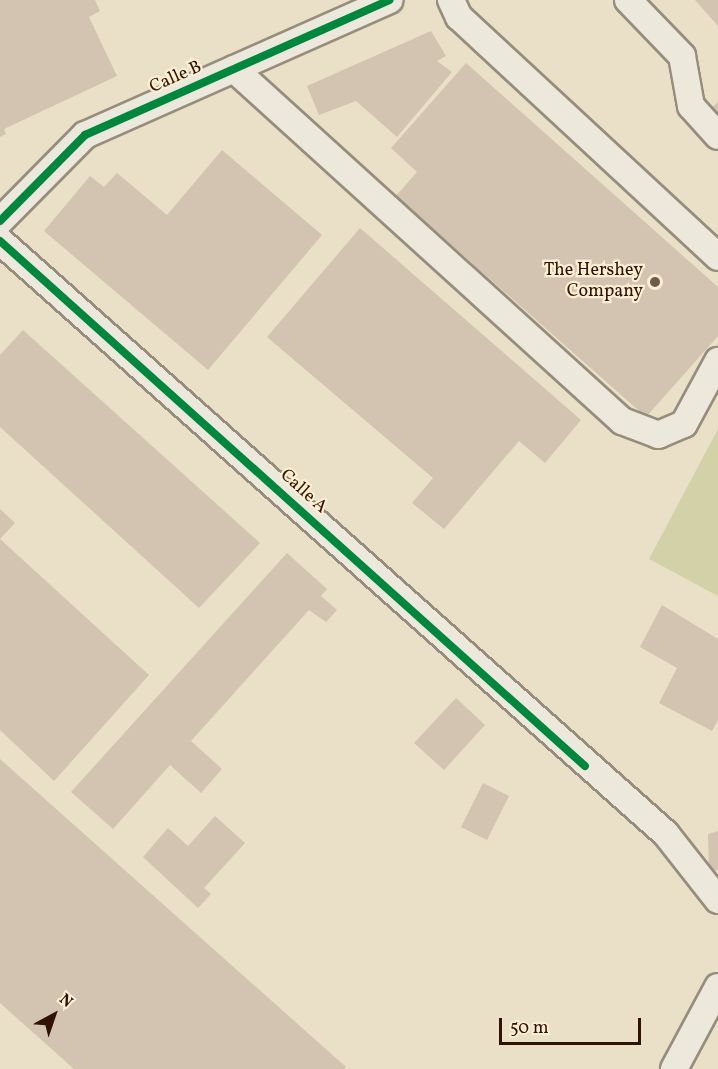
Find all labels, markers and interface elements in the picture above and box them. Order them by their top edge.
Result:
street label: Calle B [147,57,205,99]
place label: The Hershey Company [544,261,643,304]
marker: The Hershey Company [648,275,662,289]
street label: Calle A [275,465,331,519]
north arrow [24,985,84,1045]
text: N [54,989,77,1013]
scale bar [502,1006,644,1044]
text: 50 m [510,1016,549,1041]

